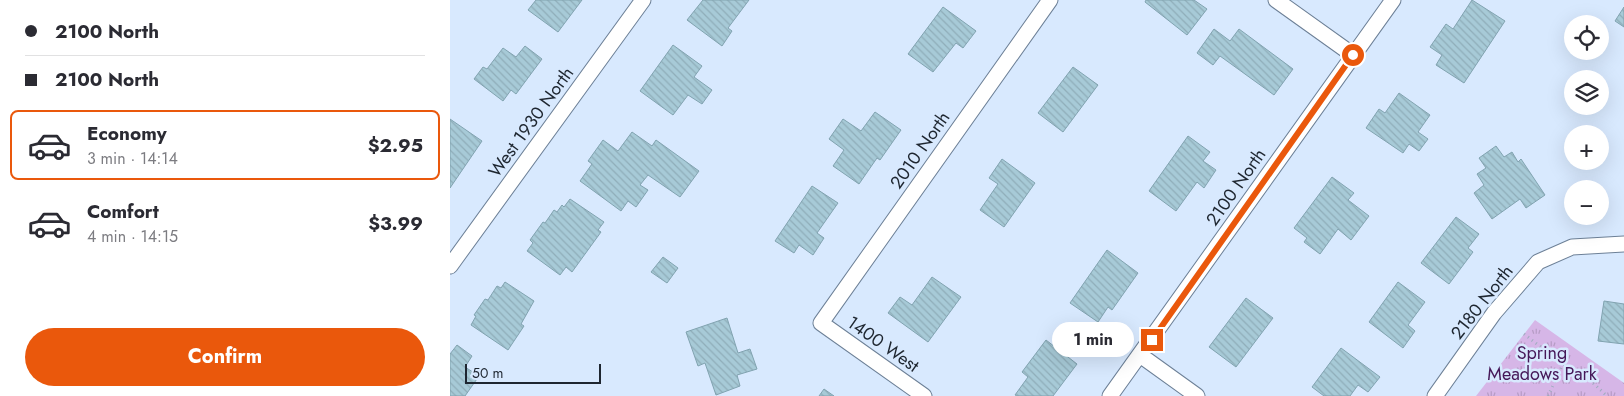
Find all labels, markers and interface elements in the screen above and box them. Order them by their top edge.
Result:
map controls [1564,15,1609,225]
button: locate [1564,15,1609,60]
text: 2100 North [55,18,159,45]
route start [1342,44,1364,66]
street label: West 1930 North [482,61,580,183]
text: 2100 North [55,66,159,93]
button: layers [1564,70,1609,115]
street label: 2010 North [884,106,956,194]
text: Economy [87,120,167,147]
icon: car [27,123,72,168]
button: + [1564,125,1609,170]
text: $2.95 [368,132,423,159]
street label: 2100 North [1200,143,1272,231]
text: 3 min · 14:14 [87,147,178,170]
button: − [1564,180,1609,225]
text: Comfort [87,198,159,225]
icon: car [27,201,72,246]
text: $3.99 [368,210,423,237]
text: 4 min · 14:15 [87,225,178,248]
street label: 2180 North [1445,259,1519,345]
street label: 1400 West [842,310,925,379]
callout: 1 min [1052,322,1134,358]
button: Confirm [25,328,425,386]
text: 1 min [1073,328,1113,351]
route end [1141,329,1163,351]
park label: Spring Meadows Park [1487,340,1597,387]
scale bar [465,361,601,384]
text: 50 m [472,363,503,383]

